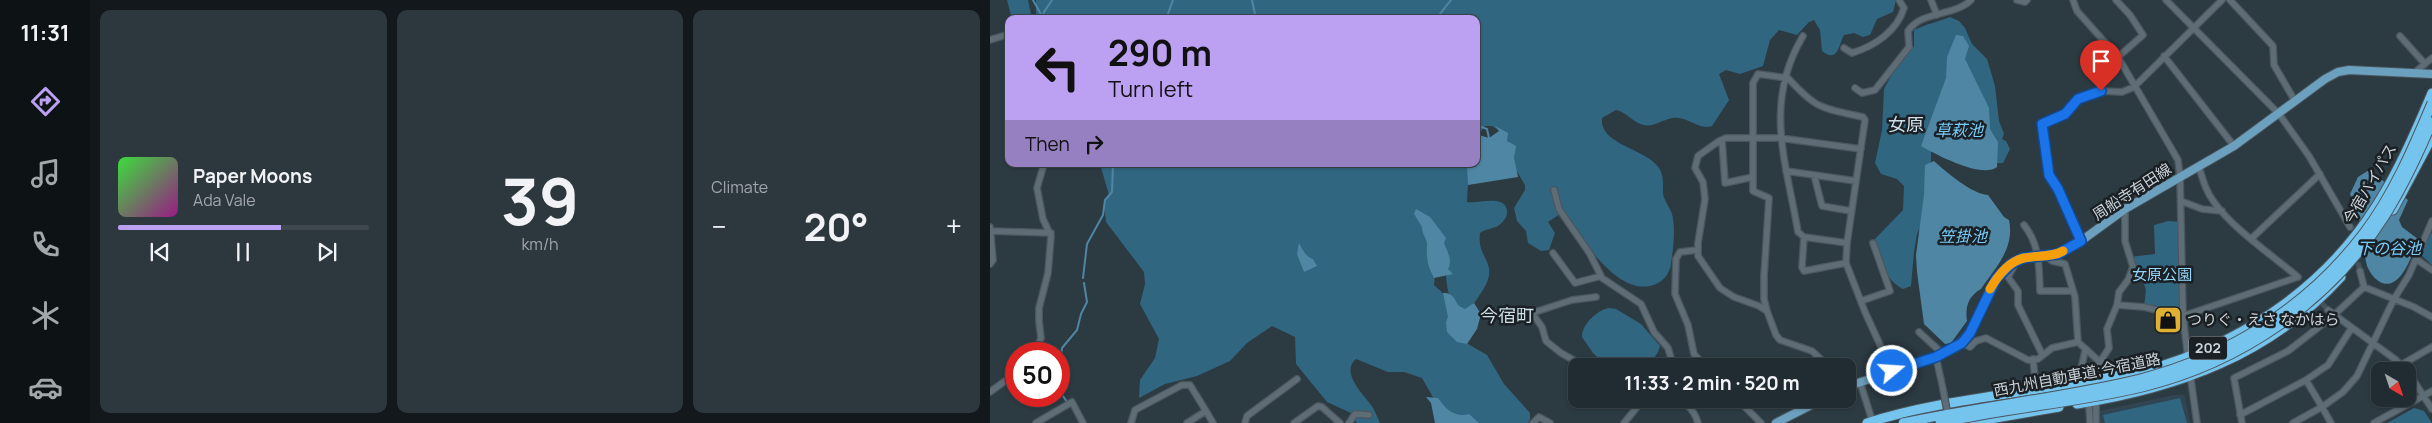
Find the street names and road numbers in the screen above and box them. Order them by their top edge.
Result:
street label: 今宿バイパス [2338,140,2401,228]
street label: 周船寺有田線 [2088,158,2175,225]
road number: 202 [2189,336,2227,359]
street label: 西九州自動車道;今宿道路 [1992,348,2162,401]

